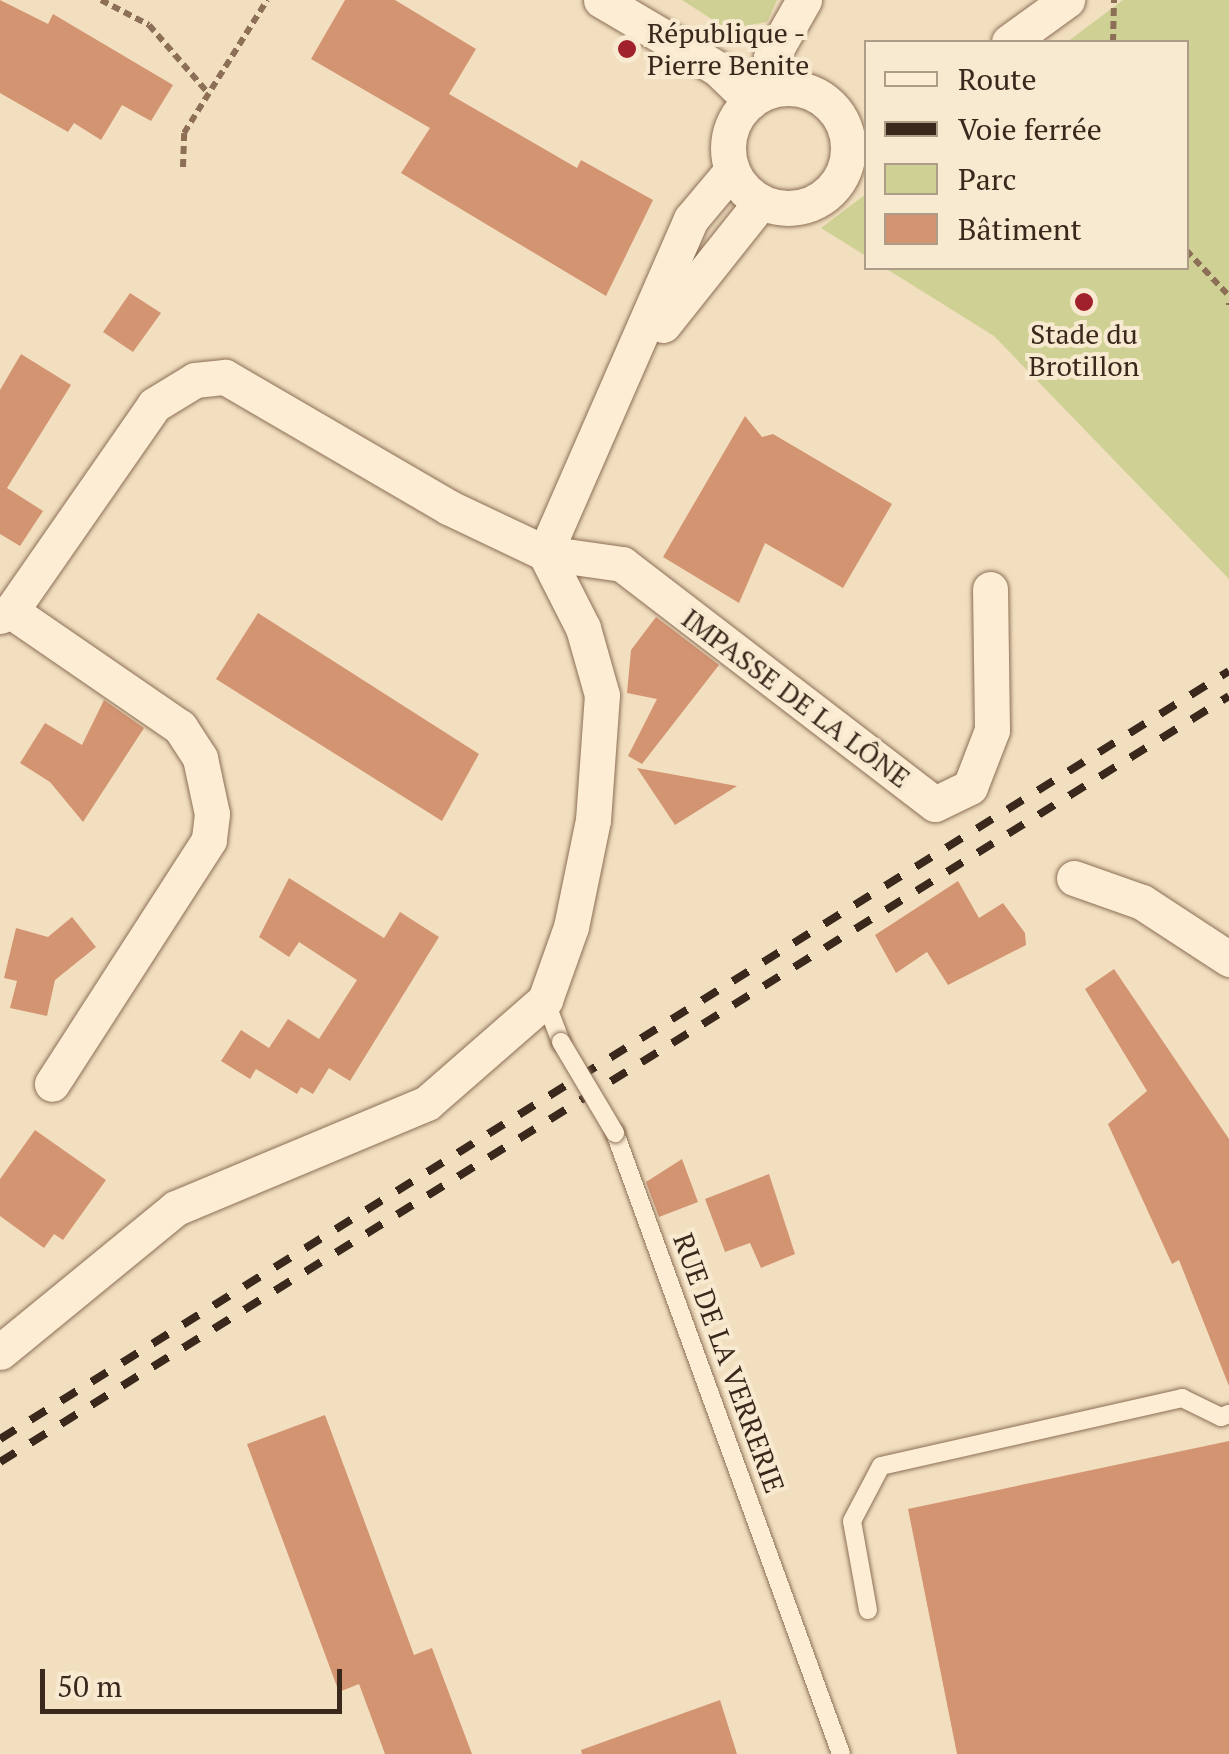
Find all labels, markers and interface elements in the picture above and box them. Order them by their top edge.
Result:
place label: République - Pierre Benite [647,16,809,82]
marker: République - Pierre Benite [616,38,638,60]
legend [864,40,1189,270]
text: Route [958,59,1037,99]
text: Voie ferrée [958,109,1102,149]
text: Parc [958,159,1017,199]
text: Bâtiment [958,209,1082,249]
marker: Stade du Brotillon [1073,291,1095,313]
place label: Stade du Brotillon [1029,317,1139,383]
street label: IMPASSE DE LA LÔNE [675,601,917,795]
street label: RUE DE LA VERRERIE [666,1228,792,1498]
scale bar [45,1649,348,1711]
text: 50 m [57,1666,122,1706]

